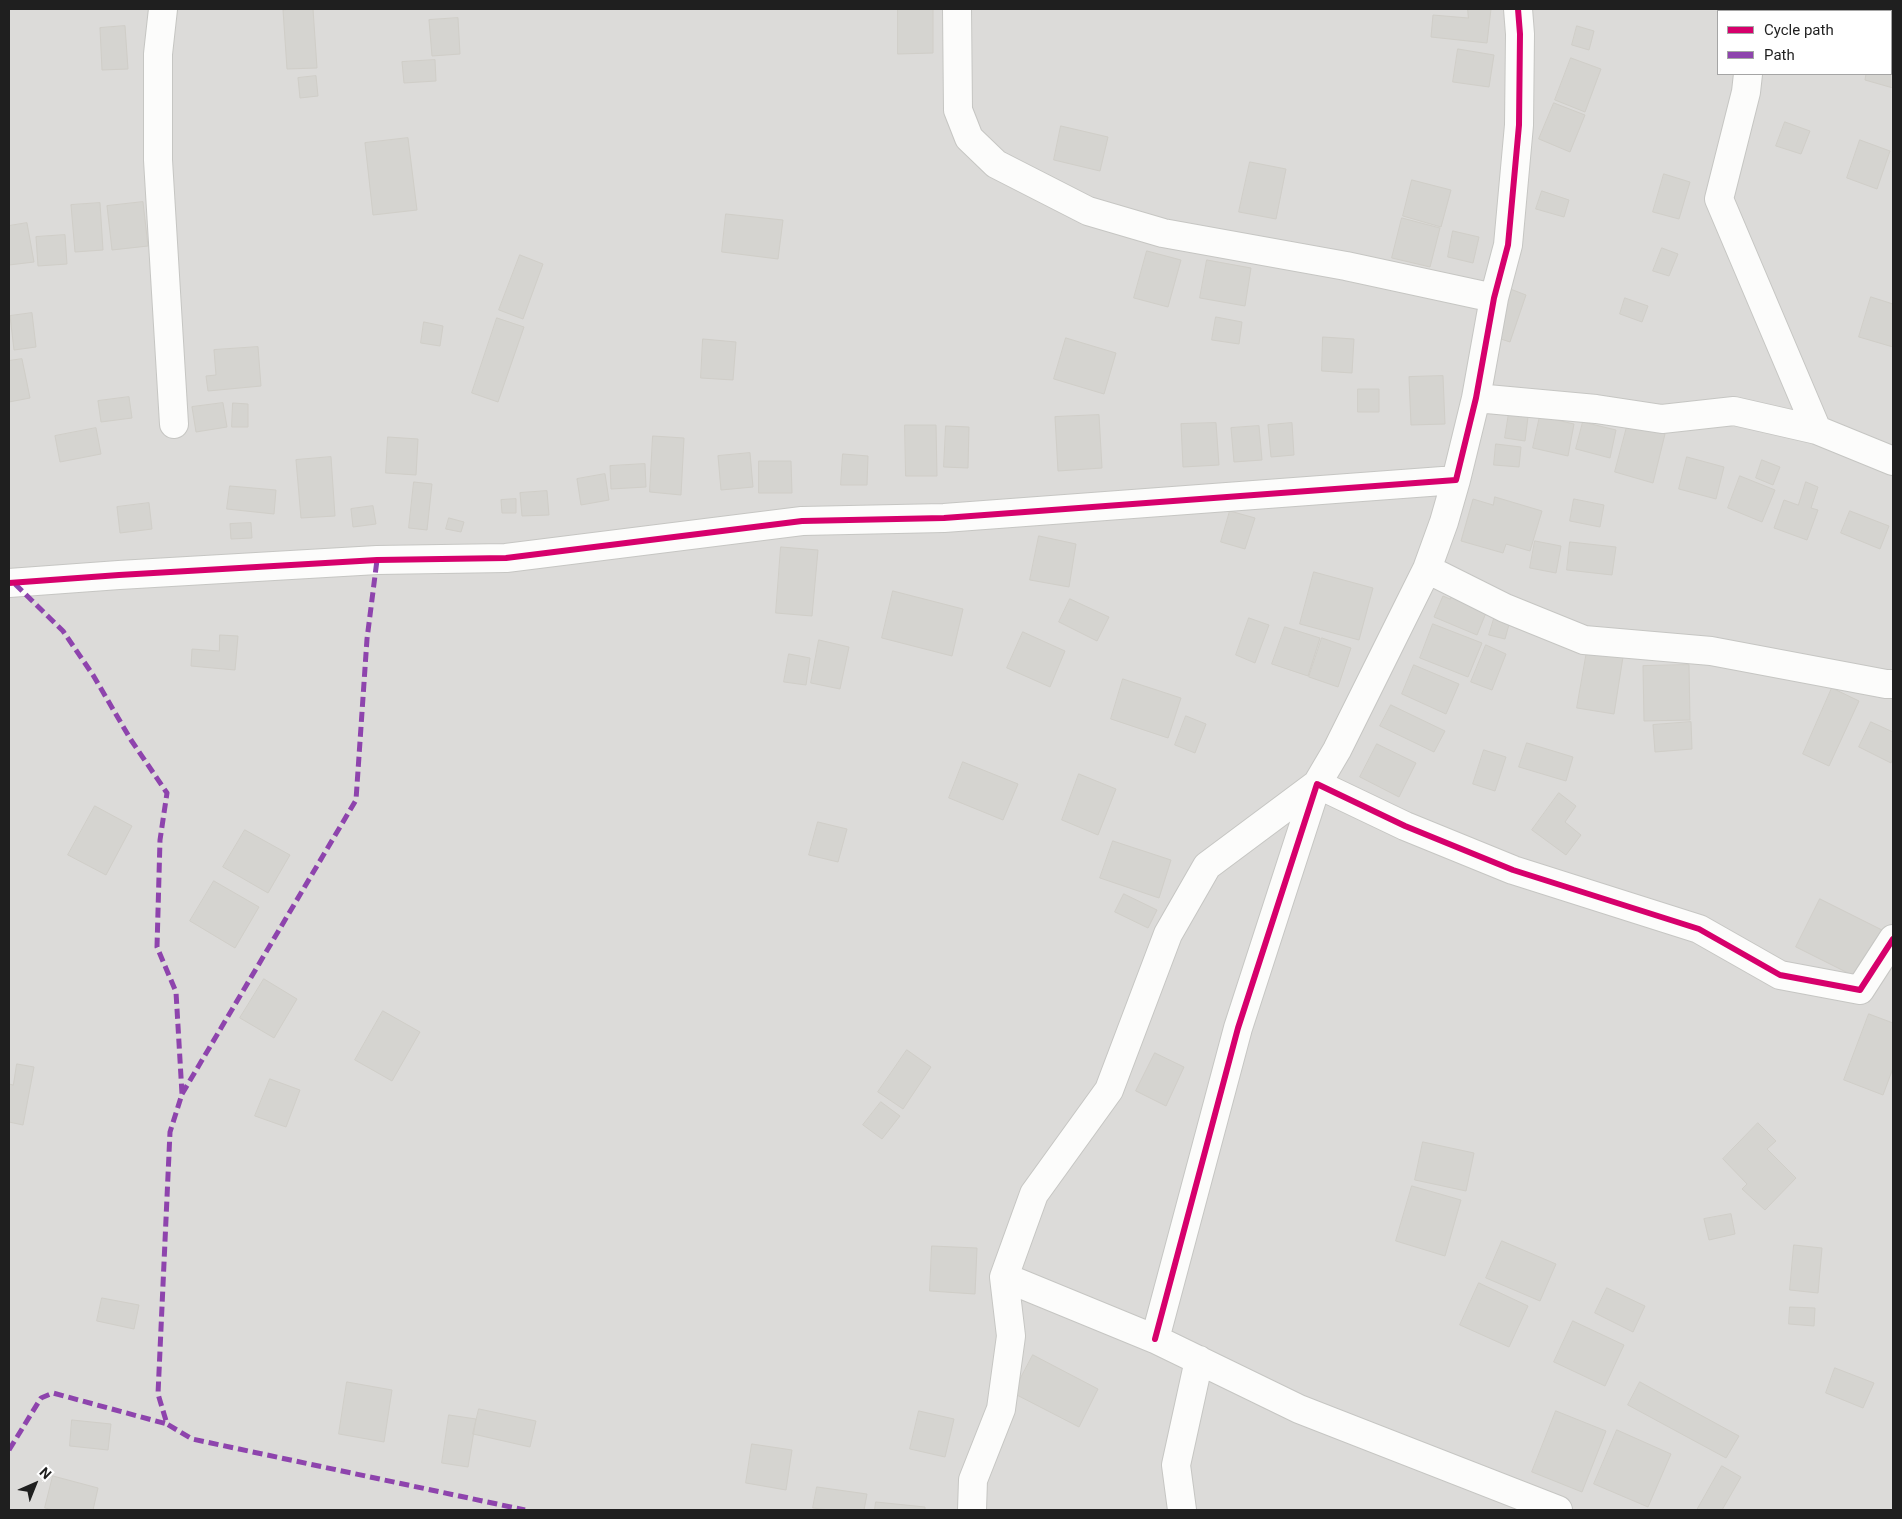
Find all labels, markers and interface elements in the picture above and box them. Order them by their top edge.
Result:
legend [1717,10,1892,75]
text: Cycle path [1764,21,1834,39]
text: Path [1764,46,1795,64]
north arrow [10,1459,60,1509]
text: N [36,1464,55,1482]

